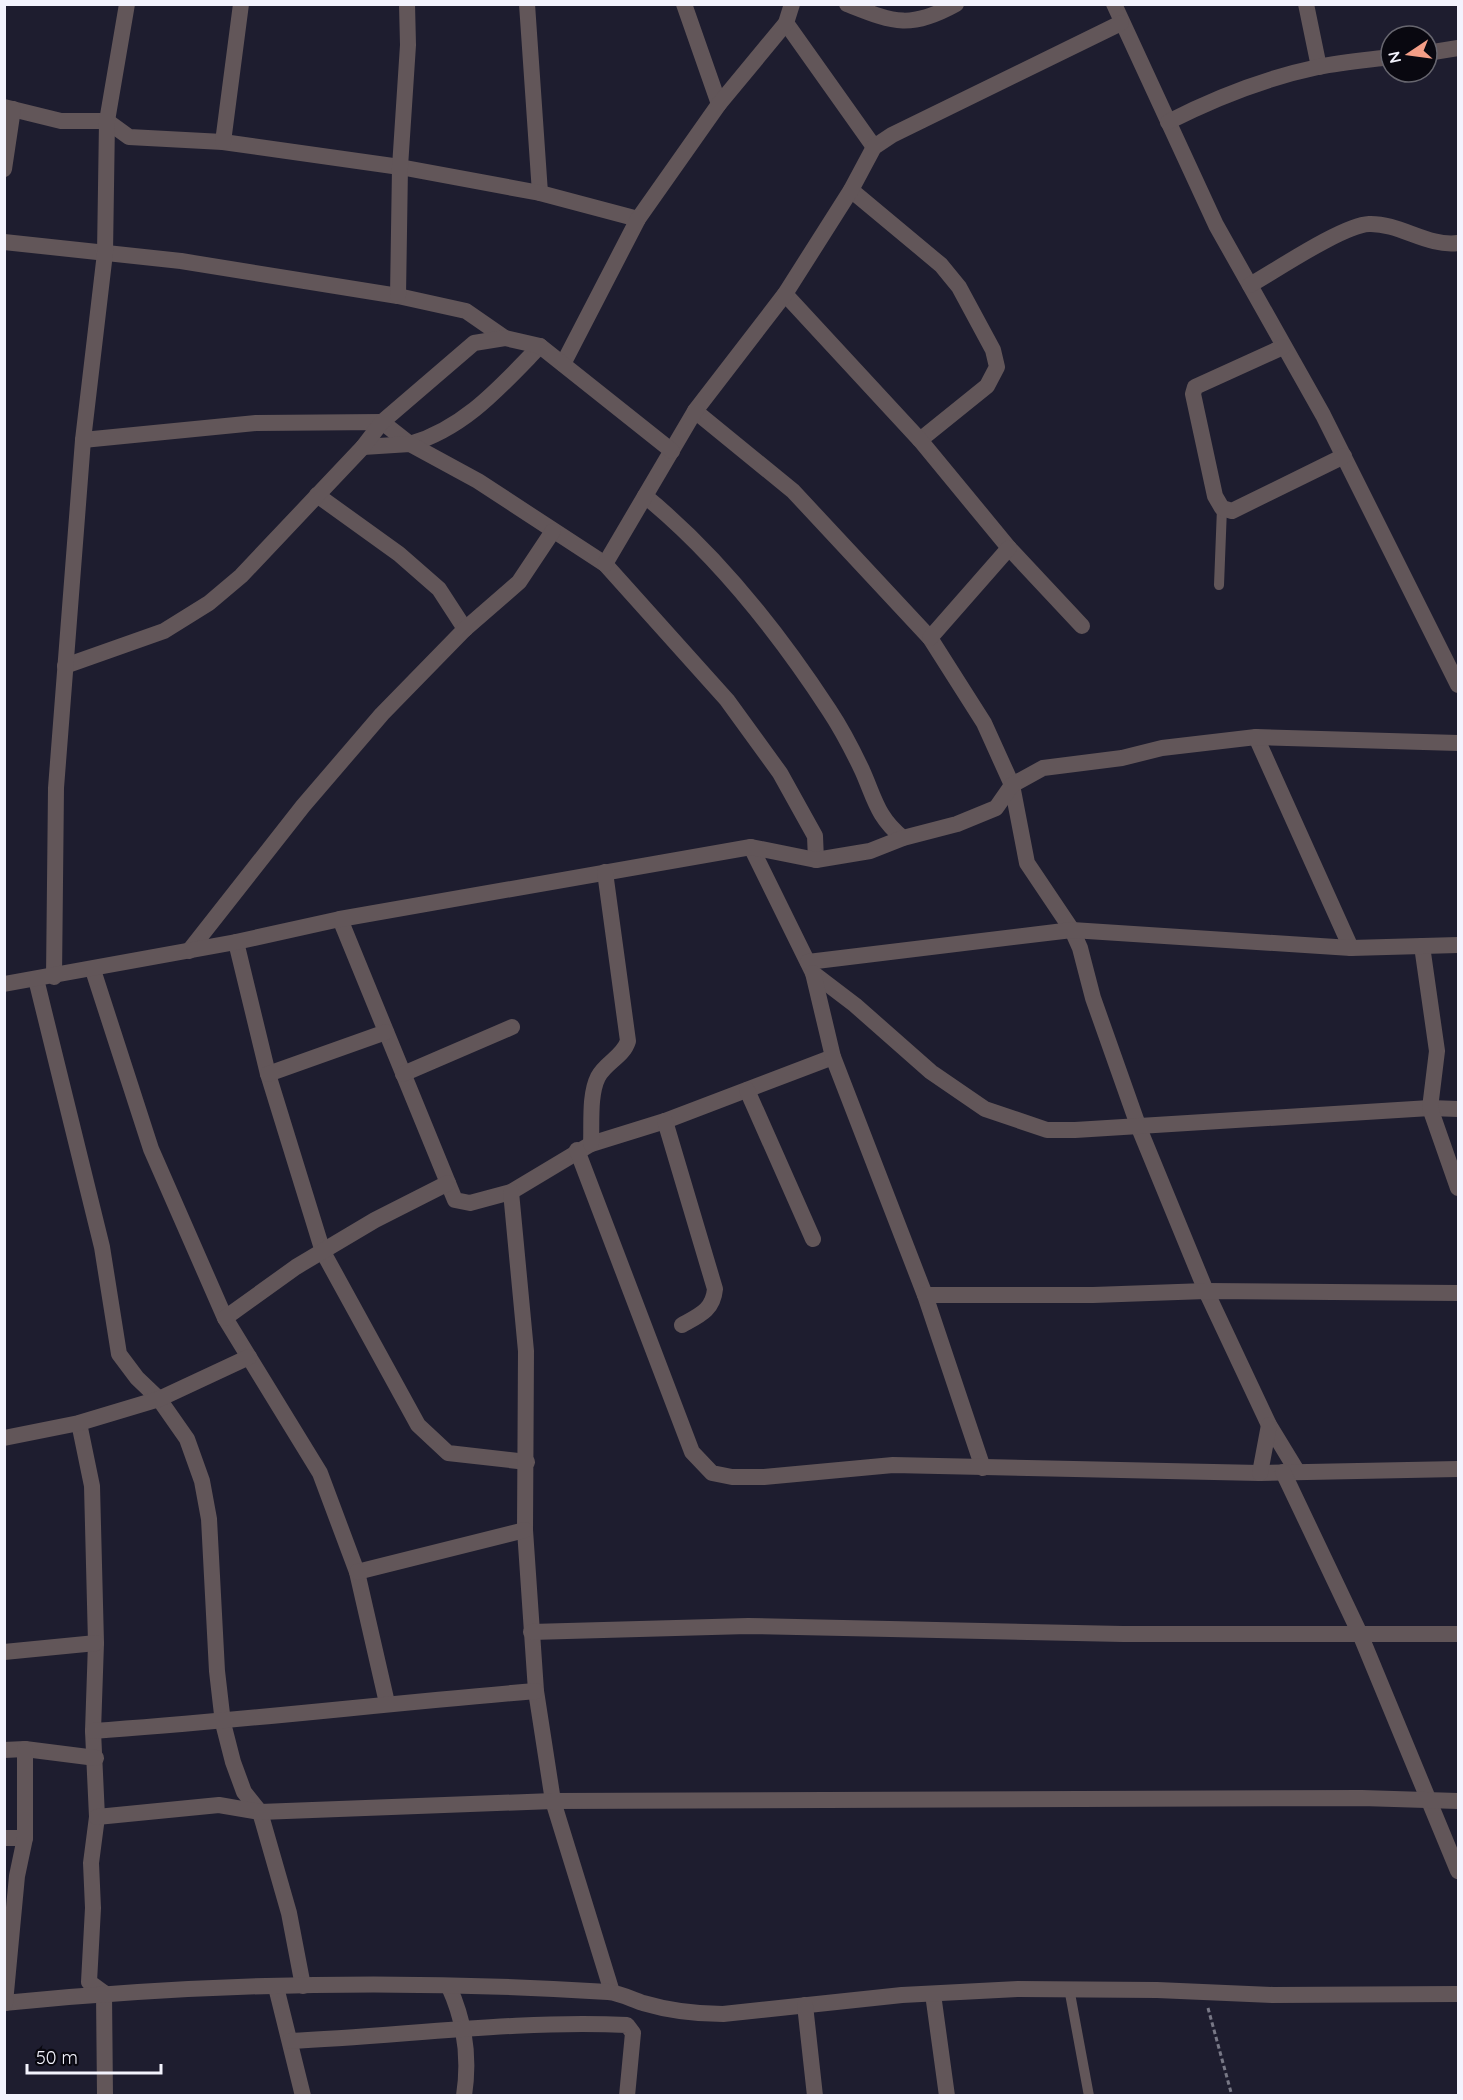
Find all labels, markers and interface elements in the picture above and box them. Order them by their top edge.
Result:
north arrow [1379,24,1439,84]
text: N [1383,49,1405,65]
scale bar [27,2037,160,2075]
text: 50 m [36,2046,78,2069]

